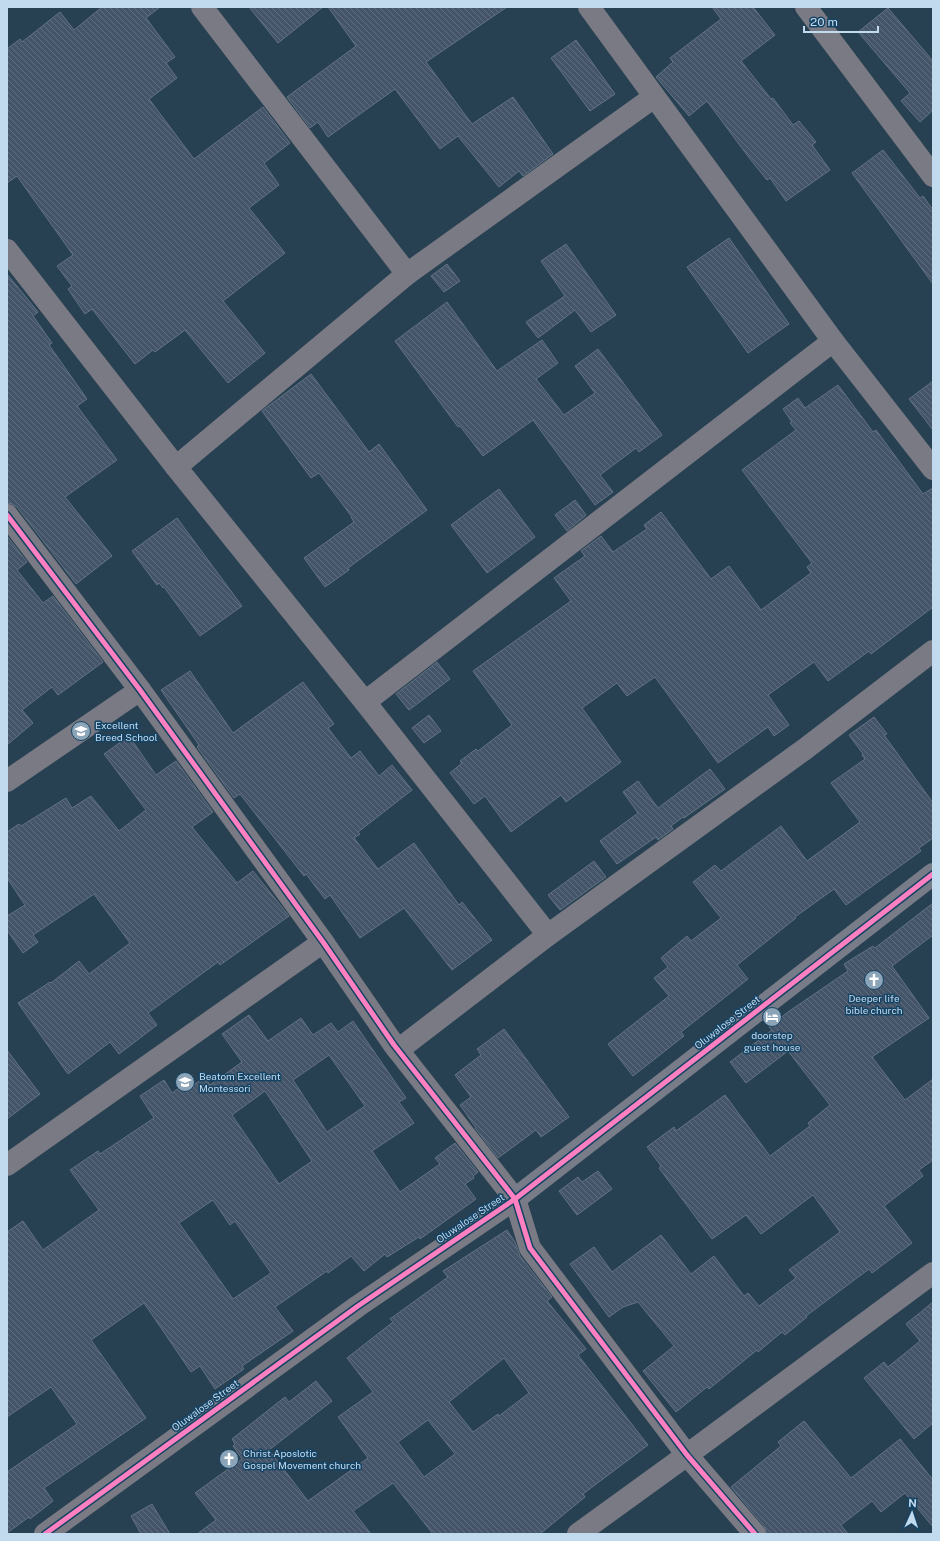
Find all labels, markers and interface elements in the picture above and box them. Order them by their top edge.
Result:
scale bar [804,8,878,34]
text: 20 m [810,15,838,29]
place label: Excellent Breed School [95,719,157,743]
school or university icon: Excellent Breed School [70,720,92,742]
church icon: Deeper life bible church [863,969,885,991]
place label: Deeper life bible church [845,992,903,1016]
street label: Oluwalose Street [692,993,762,1051]
hotel icon: doorstep guest house [761,1006,783,1028]
place label: doorstep guest house [744,1029,801,1053]
place label: Beatom Excellent Montessori [199,1070,281,1094]
school or university icon: Beatom Excellent Montessori [174,1071,196,1093]
street label: Oluwalose Street [434,1191,507,1245]
street label: Oluwalose Street [169,1377,241,1433]
place label: Christ Aposlotic Gospel Movement church [243,1447,361,1471]
church icon: Christ Aposlotic Gospel Movement church [218,1448,240,1470]
north arrow [892,1493,932,1533]
text: N [908,1497,917,1509]

